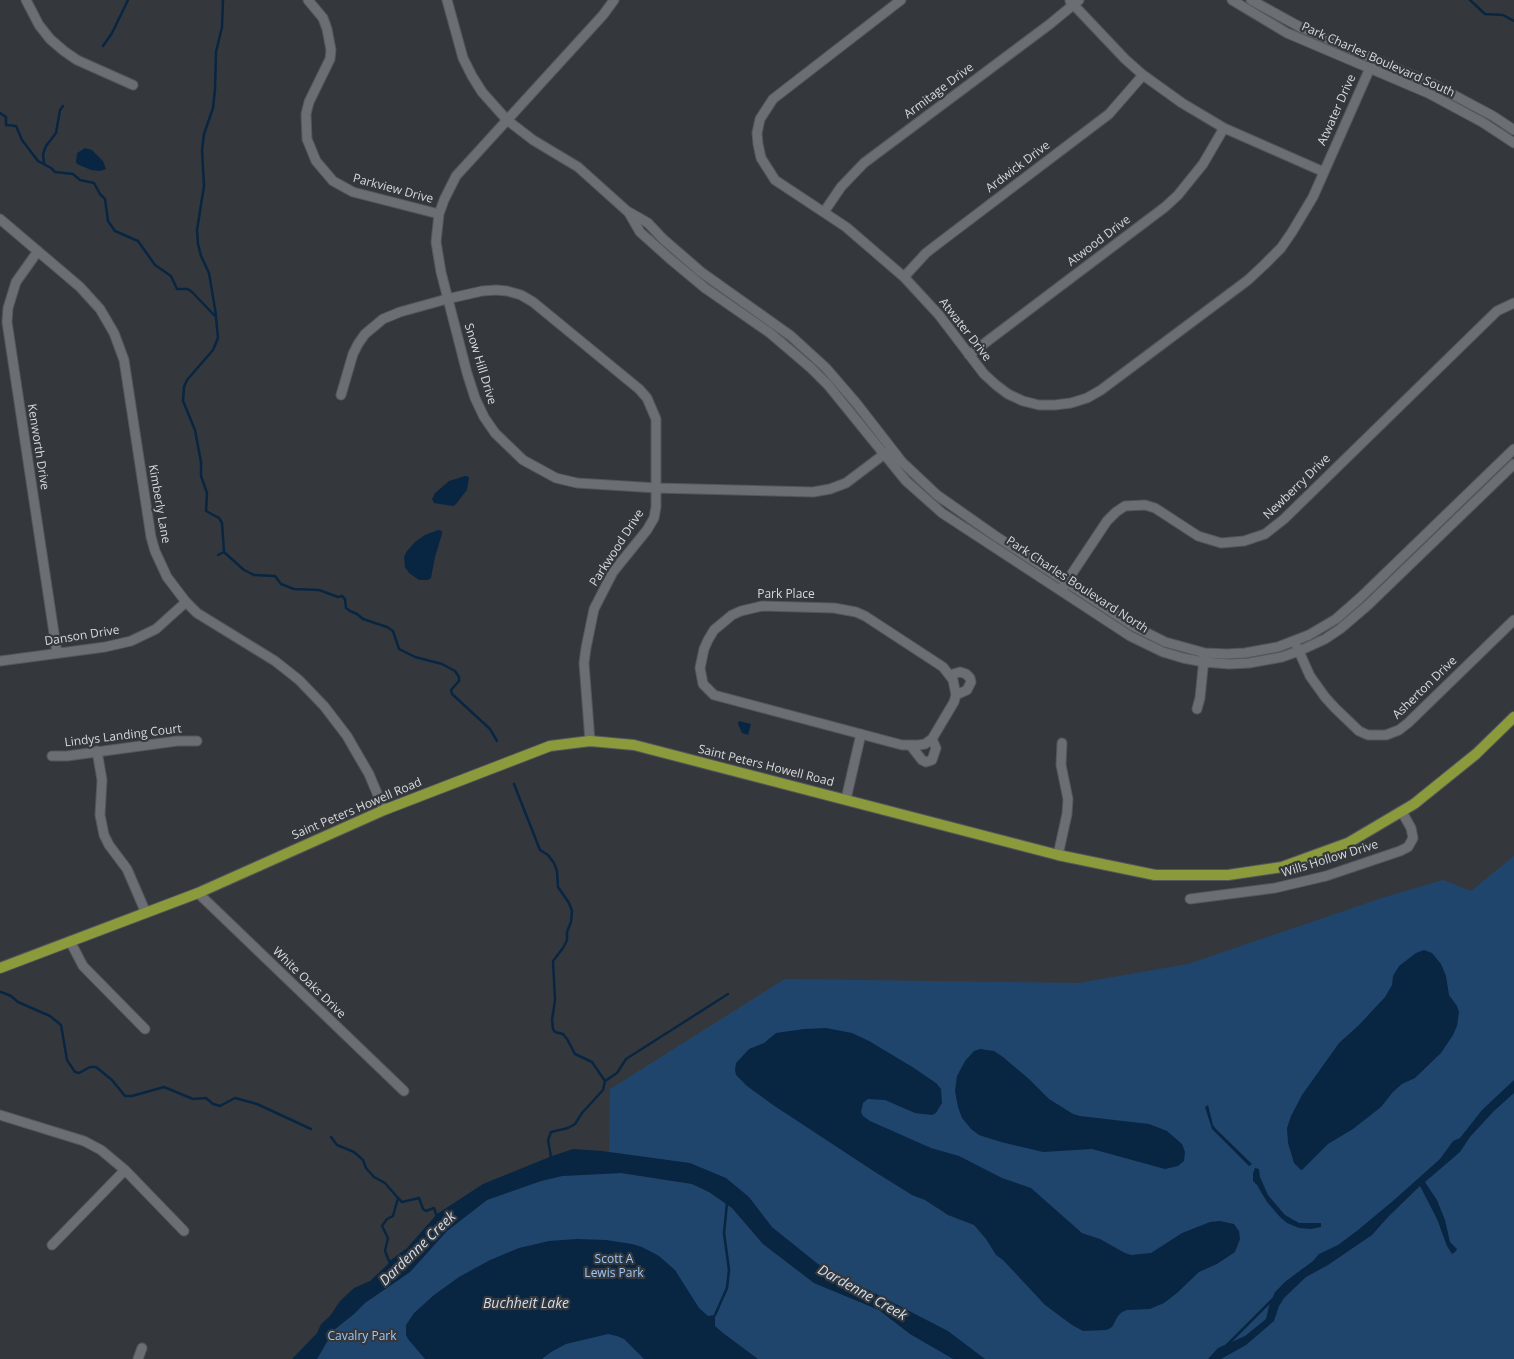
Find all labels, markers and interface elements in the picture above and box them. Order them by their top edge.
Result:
street label: Park Charles Boulevard South [1299,20,1457,100]
street label: Armitage Drive [901,60,977,122]
street label: Atwater Drive [1315,72,1359,148]
street label: Ardwick Drive [983,138,1053,196]
street label: Parkview Drive [351,171,435,207]
street label: Atwood Drive [1065,213,1133,269]
street label: Atwater Drive [936,296,994,364]
street label: Snow Hill Drive [461,322,499,406]
street label: Kenworth Drive [24,403,52,491]
street label: Newberry Drive [1261,451,1333,523]
street label: Kimberly Lane [145,464,173,544]
street label: Parkwood Drive [587,507,647,589]
street label: Park Charles Boulevard North [1003,534,1151,636]
street label: Park Place [757,588,815,602]
street label: Danson Drive [44,623,120,649]
street label: Asherton Drive [1390,654,1460,722]
street label: Lindys Landing Court [64,722,182,750]
street label: Saint Peters Howell Road [697,742,835,790]
street label: Saint Peters Howell Road [290,775,424,843]
street label: Wills Hollow Drive [1280,837,1380,881]
street label: White Oaks Drive [269,944,349,1022]
water label: Dardenne Creek [377,1209,459,1289]
park label: Scott A Lewis Park [584,1253,644,1281]
water label: Dardenne Creek [815,1262,909,1324]
water label: Buchheit Lake [483,1296,569,1312]
park label: Cavalry Park [327,1330,397,1344]

